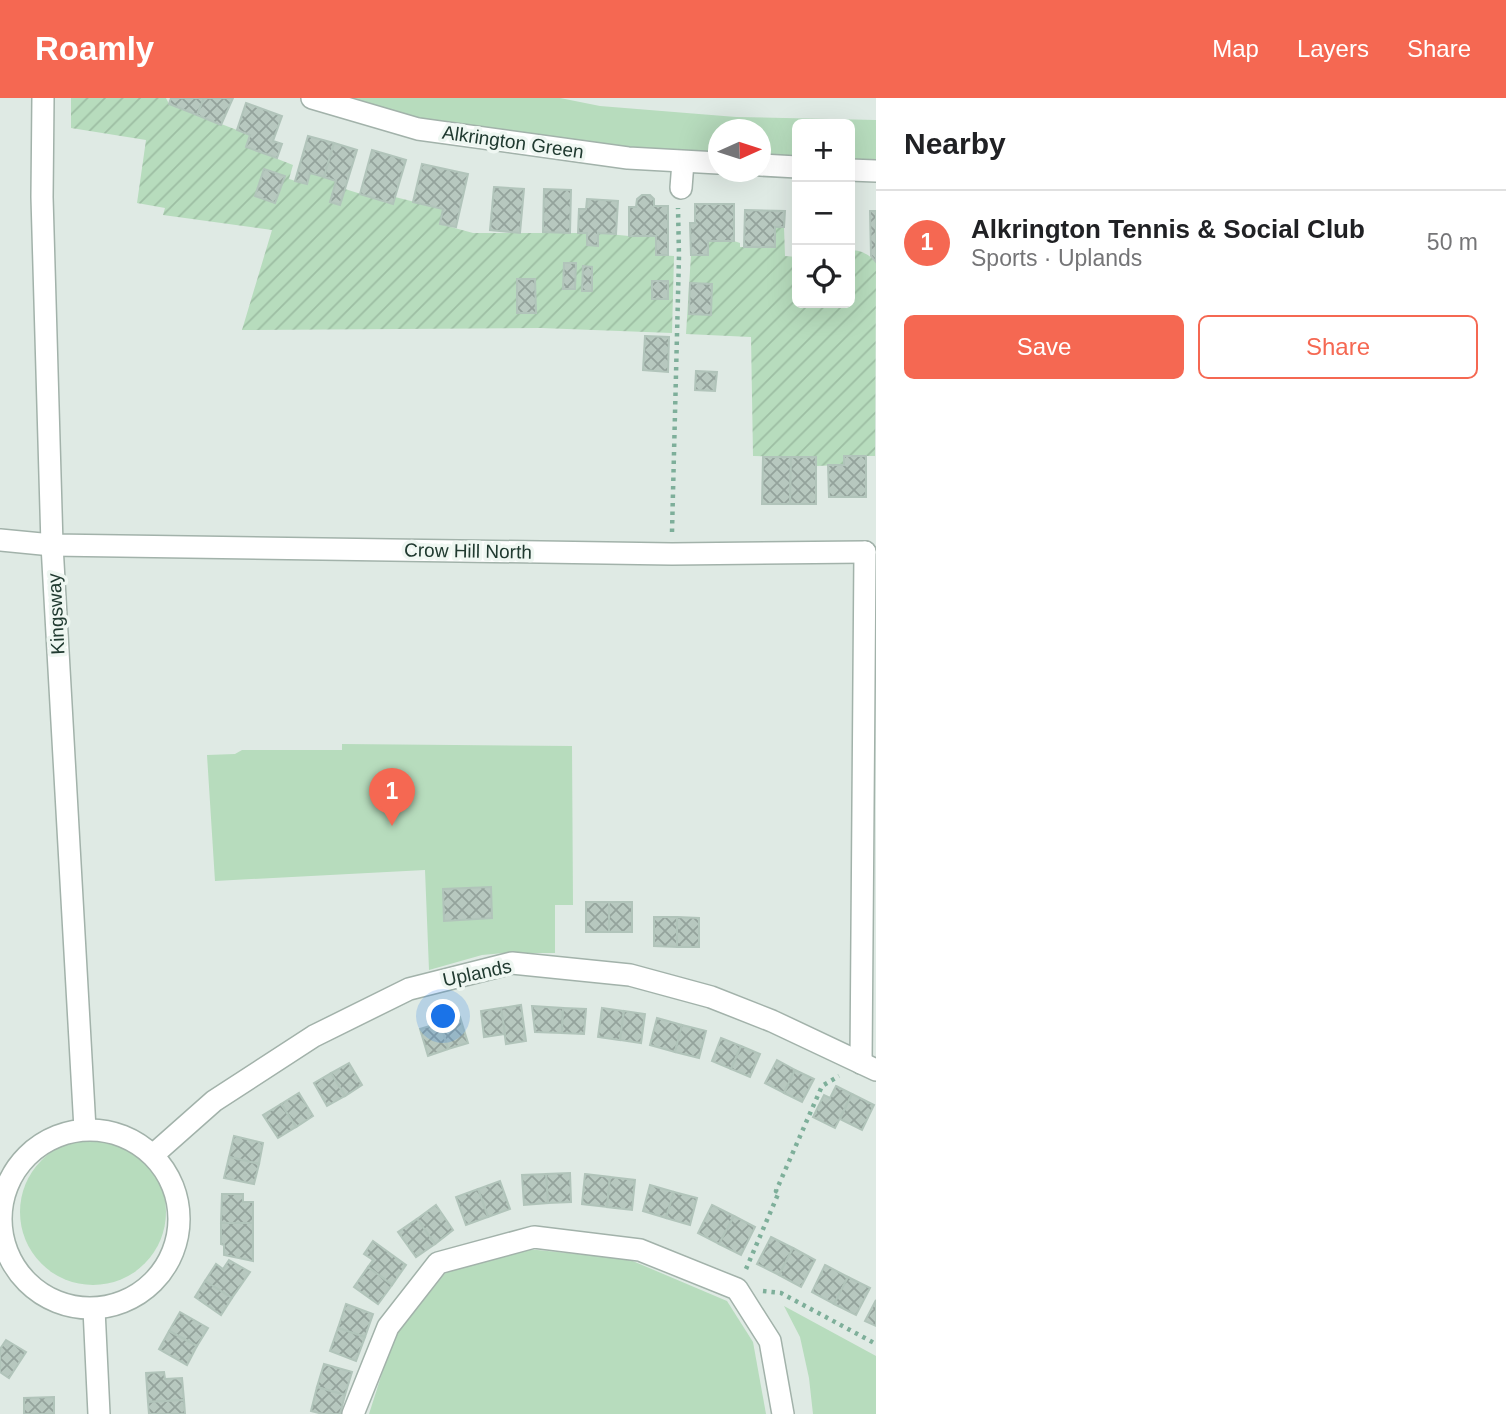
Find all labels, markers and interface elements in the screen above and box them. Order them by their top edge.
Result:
text: Roamly [35,30,154,67]
text: Map [1212,35,1259,62]
text: Layers [1297,35,1369,62]
text: Share [1407,35,1471,62]
north arrow [708,119,771,182]
map controls [792,119,855,308]
button: + [792,119,855,182]
street label: Alkrington Green [441,122,585,162]
text: Nearby [904,127,1006,160]
button: − [792,182,855,245]
text: Alkrington Tennis & Social Club [971,214,1365,244]
text: 1 [921,229,933,255]
text: 50 m [1427,229,1478,255]
button: locate [792,245,855,308]
text: Sports · Uplands [971,245,1142,271]
button: Save [904,315,1184,379]
button: Share [1198,315,1478,379]
street label: Crow Hill North [404,539,532,563]
street label: Kingsway [43,572,69,655]
pin: 1 [369,768,415,826]
street label: Uplands [441,955,513,991]
your location [426,999,460,1033]

